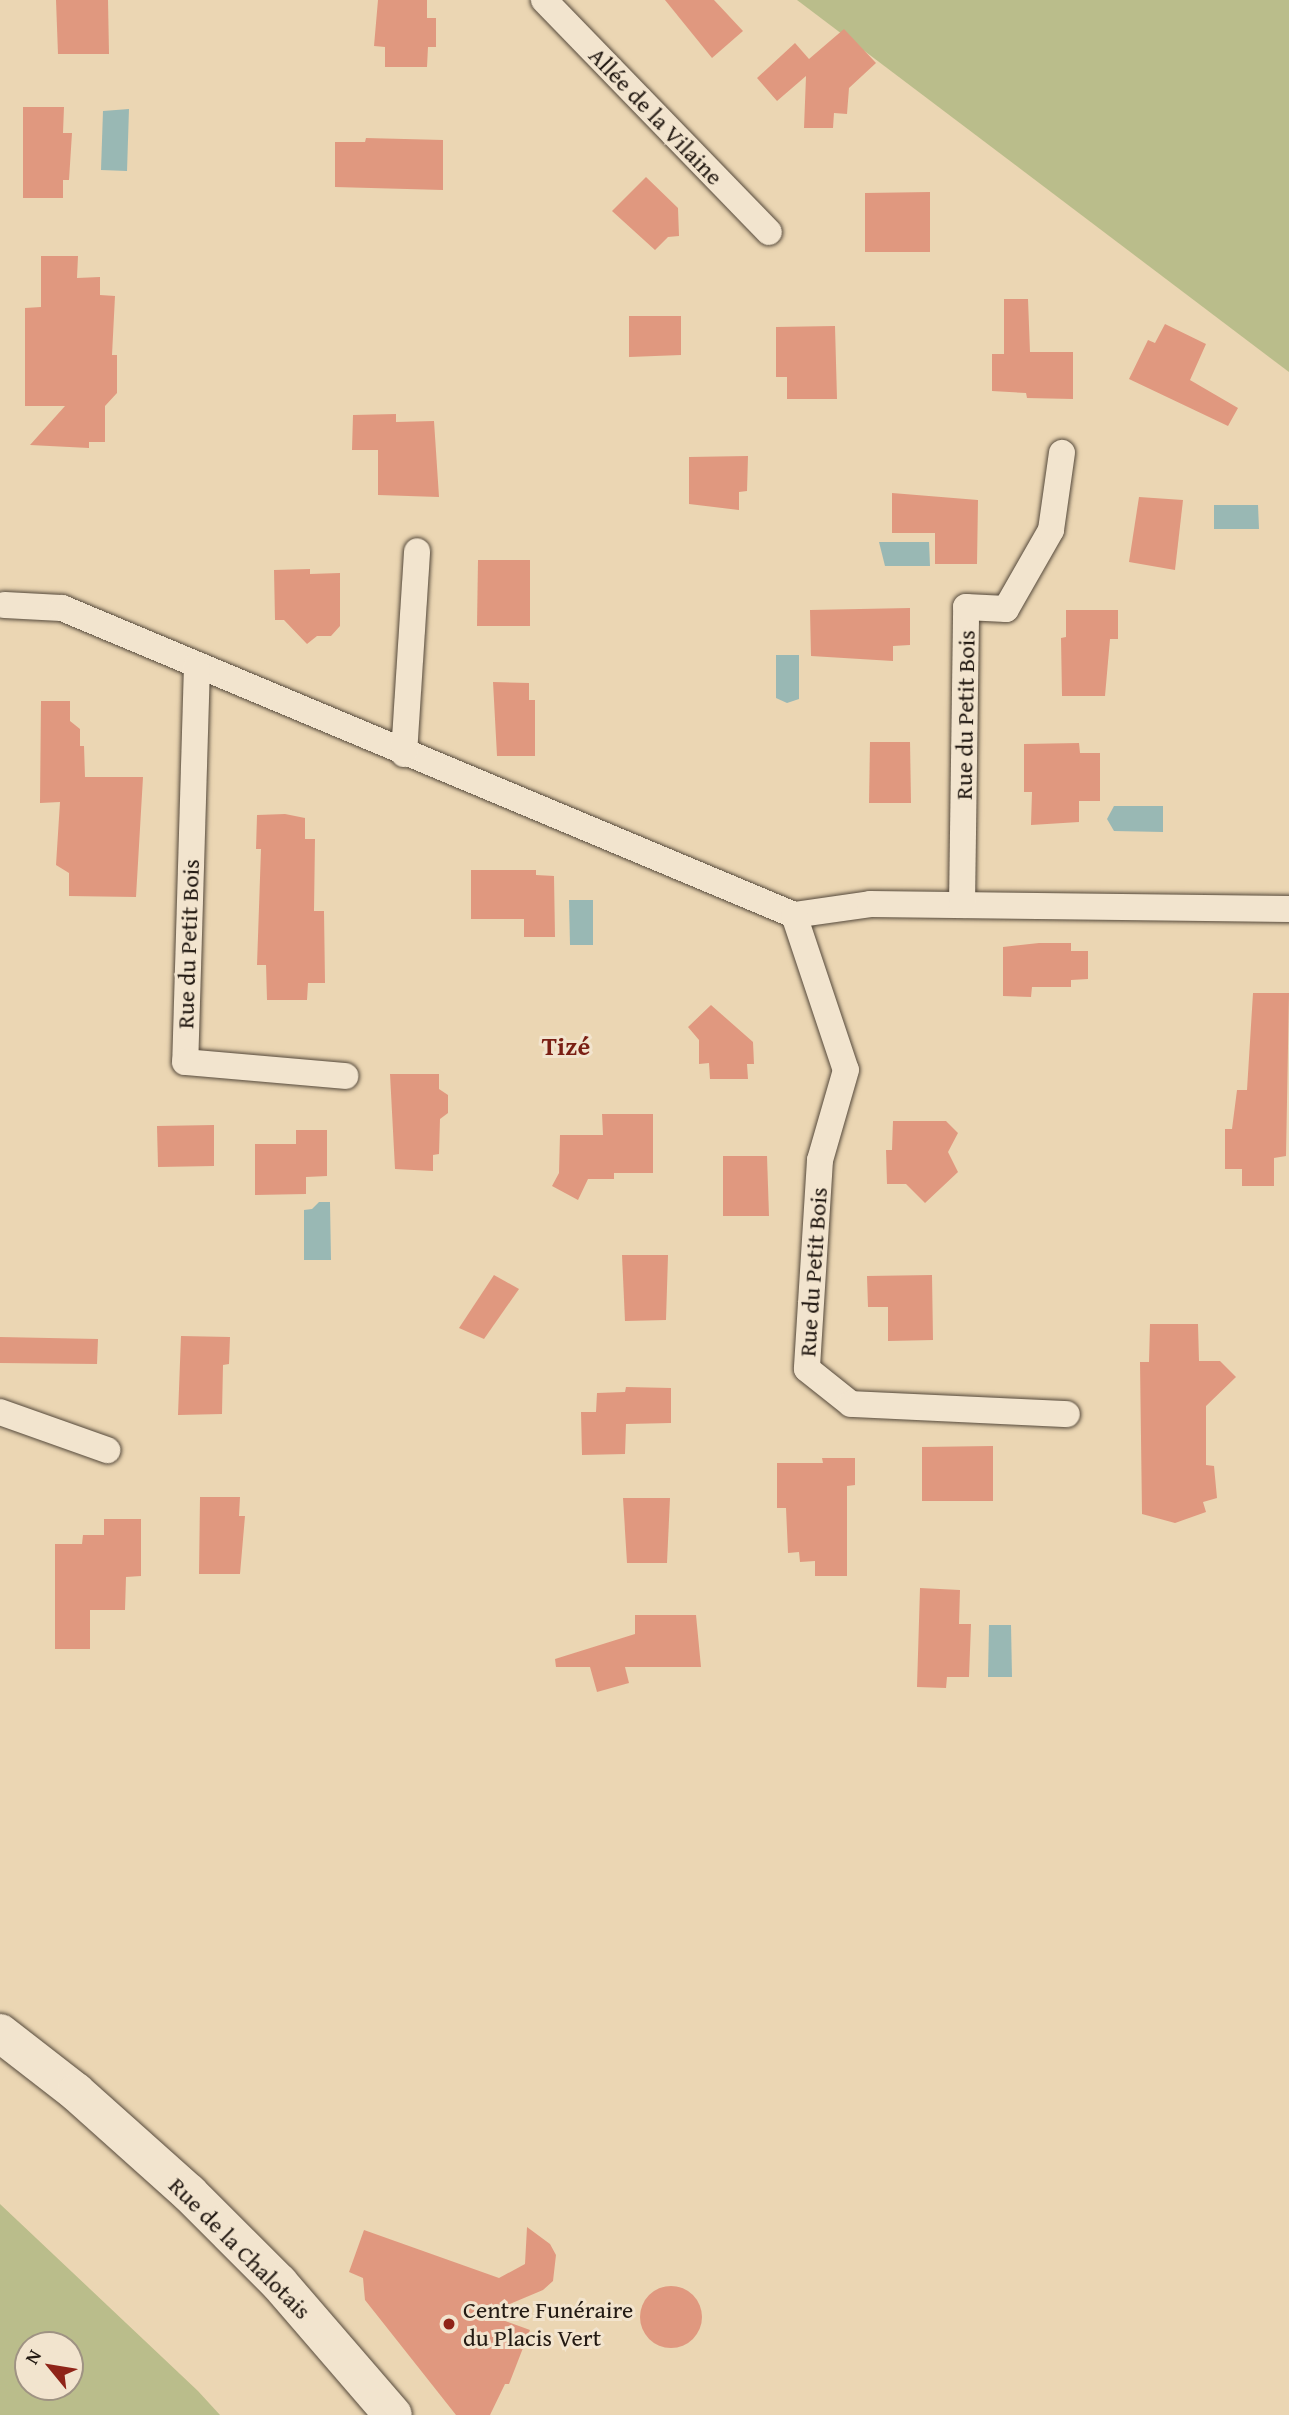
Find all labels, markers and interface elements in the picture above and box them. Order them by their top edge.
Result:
street label: Allée de la Vilaine [583,41,729,191]
street label: Rue du Petit Bois [949,630,981,800]
street label: Rue du Petit Bois [171,859,205,1029]
district label: Tizé [542,1030,590,1062]
street label: Rue du Petit Bois [793,1186,833,1358]
street label: Rue de la Chalotais [163,2171,317,2325]
place label: Centre Funéraire du Placis Vert [463,2296,633,2352]
marker: Centre Funéraire du Placis Vert [441,2316,457,2332]
north arrow [14,2331,84,2401]
text: N [17,2344,48,2369]

